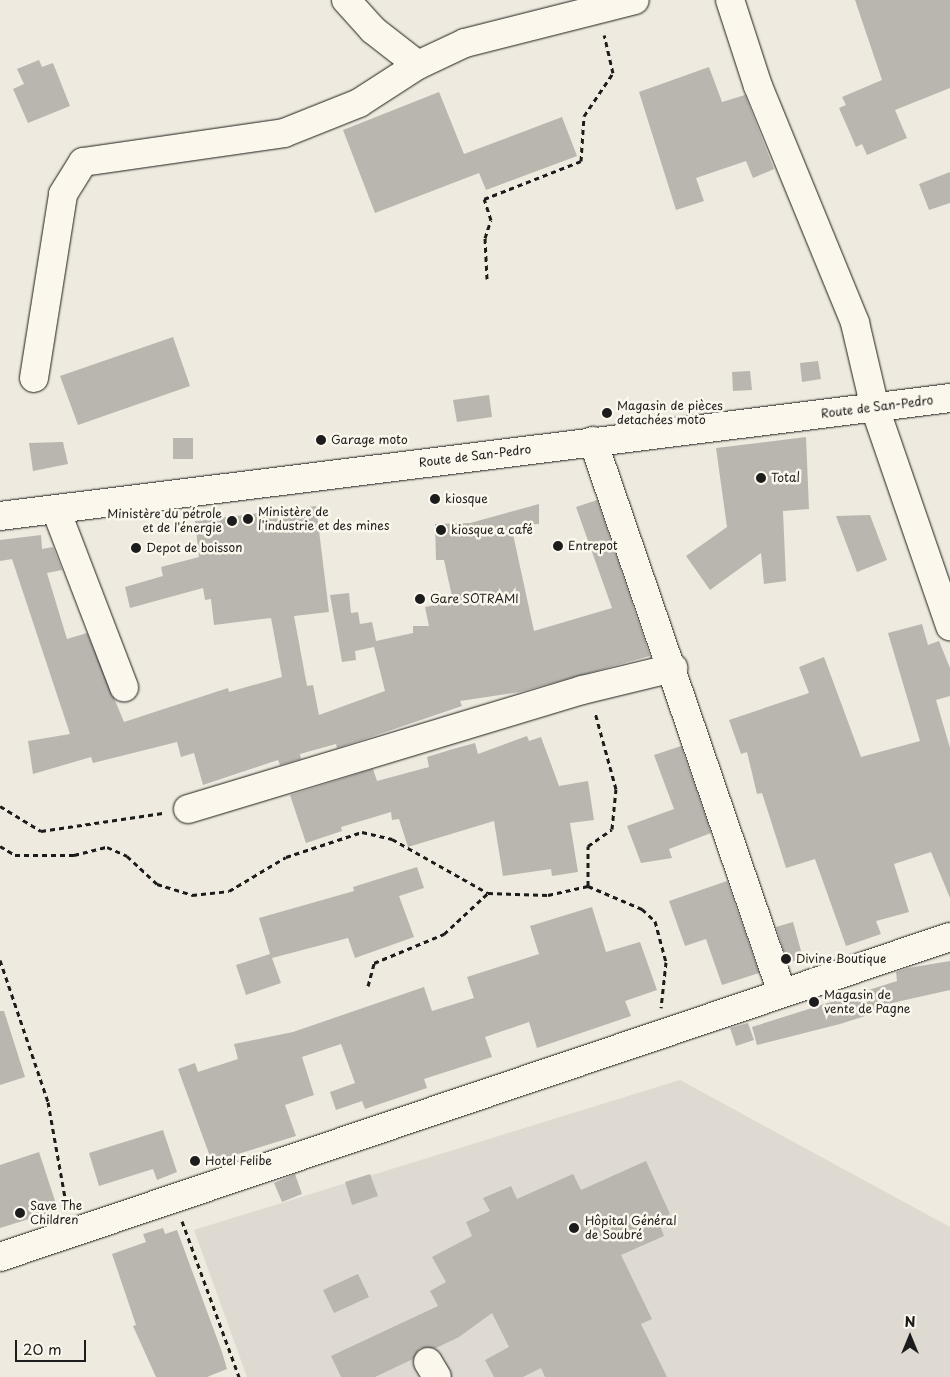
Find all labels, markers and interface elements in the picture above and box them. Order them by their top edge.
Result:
street label: Route de San-Pedro [820,393,934,421]
place label: Magasin de pièces detachées moto [617,399,723,427]
marker: Magasin de pièces detachées moto [601,407,613,419]
place label: Garage moto [331,433,407,447]
marker: Garage moto [315,434,327,446]
street label: Route de San-Pedro [418,442,532,470]
place label: Total [771,471,800,485]
marker: Total [755,472,767,484]
place label: kiosque [445,492,488,506]
marker: kiosque [429,493,441,505]
place label: Ministère de l'industrie et des mines [258,505,389,533]
place label: Ministère du pétrole et de l'énergie [106,507,222,535]
marker: Ministère de l'industrie et des mines [242,513,254,525]
marker: Ministère du pétrole et de l'énergie [226,515,238,527]
place label: kiosque a café [451,523,533,537]
marker: kiosque a café [435,524,447,536]
place label: Entrepot [568,539,618,553]
marker: Entrepot [552,540,564,552]
place label: Depot de boisson [146,541,244,555]
marker: Depot de boisson [130,542,142,554]
place label: Gare SOTRAMI [430,592,519,606]
marker: Gare SOTRAMI [414,593,426,605]
place label: Divine Boutique [796,952,887,966]
marker: Divine Boutique [780,953,792,965]
place label: Magasin de vente de Pagne [824,988,911,1016]
marker: Magasin de vente de Pagne [808,996,820,1008]
place label: Hotel Felibe [205,1154,272,1168]
marker: Hotel Felibe [189,1155,201,1167]
place label: Save The Children [30,1199,82,1227]
marker: Save The Children [14,1207,26,1219]
place label: Hôpital Général de Soubré [585,1214,677,1242]
marker: Hôpital Général de Soubré [567,1221,581,1235]
text: N [904,1311,916,1332]
north arrow [885,1312,935,1362]
scale bar [18,1330,89,1362]
text: 20 m [23,1337,62,1360]

